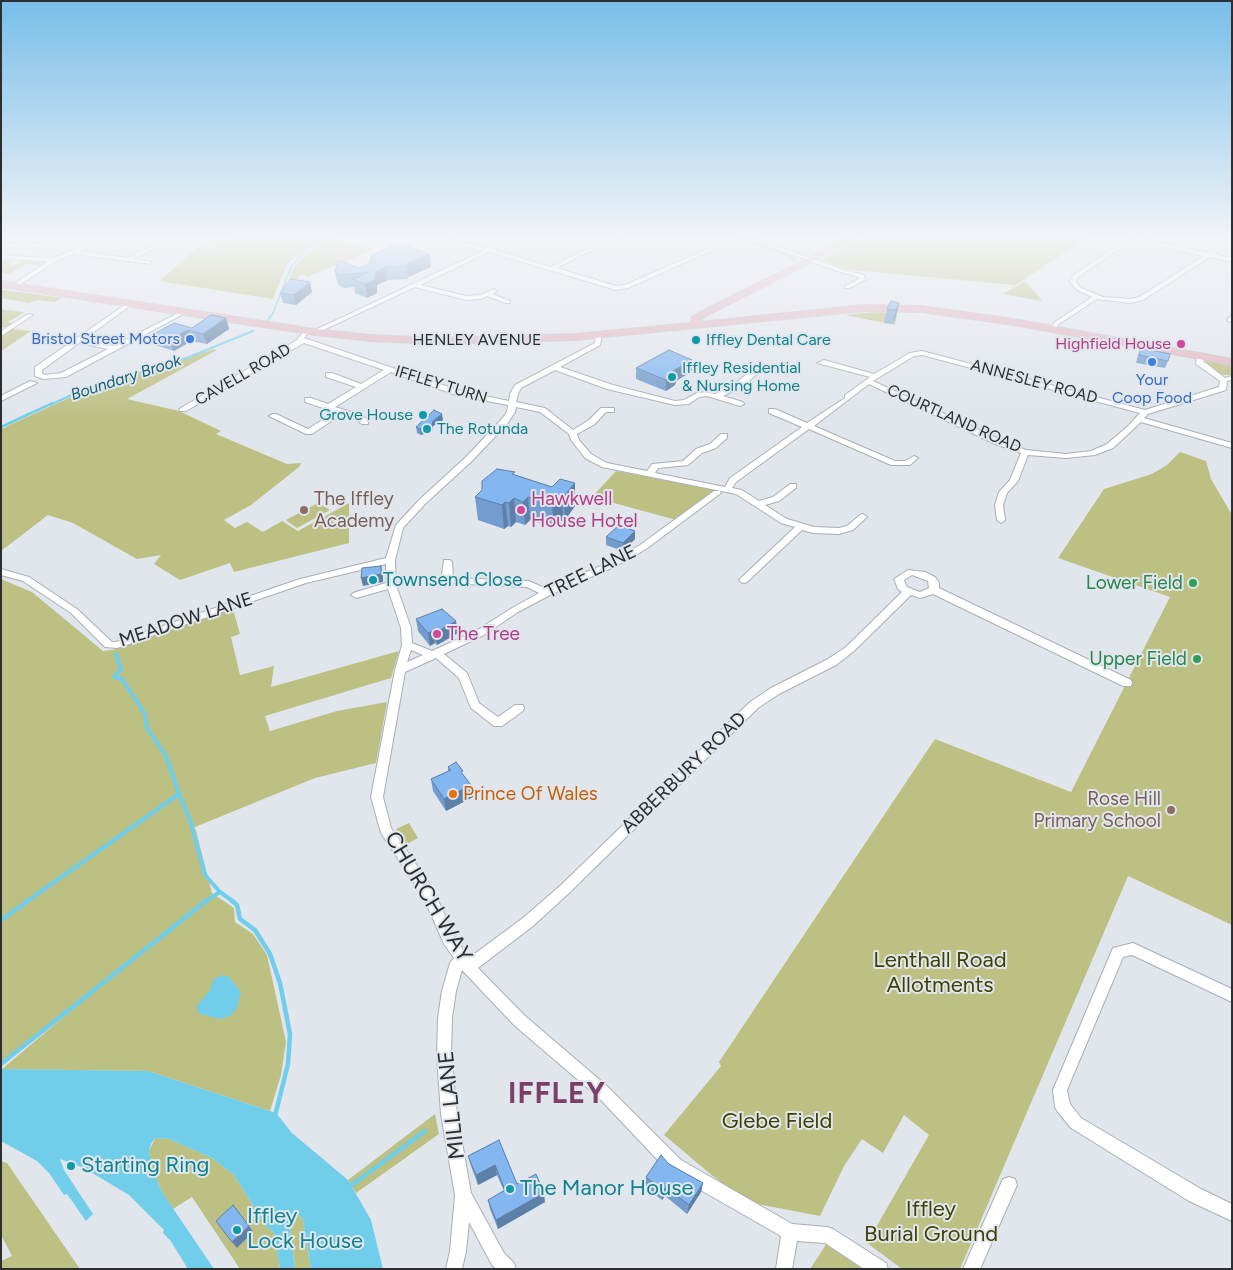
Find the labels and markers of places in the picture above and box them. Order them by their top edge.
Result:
place label: Bristol Street Motors [31,329,180,349]
place label: Iffley Dental Care [706,330,831,350]
marker: Bristol Street Motors [184,333,196,345]
marker: Iffley Dental Care [690,334,702,346]
place label: Highfield House [1055,334,1171,354]
marker: Highfield House [1175,338,1187,350]
marker: Your Coop Food [1146,356,1158,368]
place label: Iffley Residential & Nursing Home [682,358,801,396]
place label: Your Coop Food [1112,370,1192,408]
marker: Iffley Residential & Nursing Home [666,371,678,383]
place label: Grove House [319,405,413,425]
marker: Grove House [417,409,429,421]
place label: The Rotunda [437,419,528,439]
marker: The Rotunda [421,423,433,435]
place label: The Iffley Academy [314,488,394,532]
place label: Hawkwell House Hotel [531,488,638,532]
marker: The Iffley Academy [298,504,310,516]
marker: Hawkwell House Hotel [515,504,527,516]
place label: Townsend Close [383,569,522,591]
place label: Lower Field [1086,572,1183,594]
marker: Townsend Close [367,574,379,586]
marker: Lower Field [1187,577,1199,589]
place label: The Tree [447,623,520,645]
marker: The Tree [431,628,443,640]
place label: Upper Field [1089,648,1187,670]
marker: Upper Field [1191,653,1203,665]
place label: Prince Of Wales [463,783,598,805]
marker: Prince Of Wales [447,788,459,800]
place label: Rose Hill Primary School [1034,788,1161,832]
marker: Rose Hill Primary School [1165,804,1177,816]
place label: Starting Ring [81,1153,210,1179]
marker: Starting Ring [65,1160,77,1172]
place label: The Manor House [520,1176,693,1202]
marker: The Manor House [504,1183,516,1195]
place label: Iffley Lock House [247,1204,363,1256]
marker: Iffley Lock House [231,1224,243,1236]

